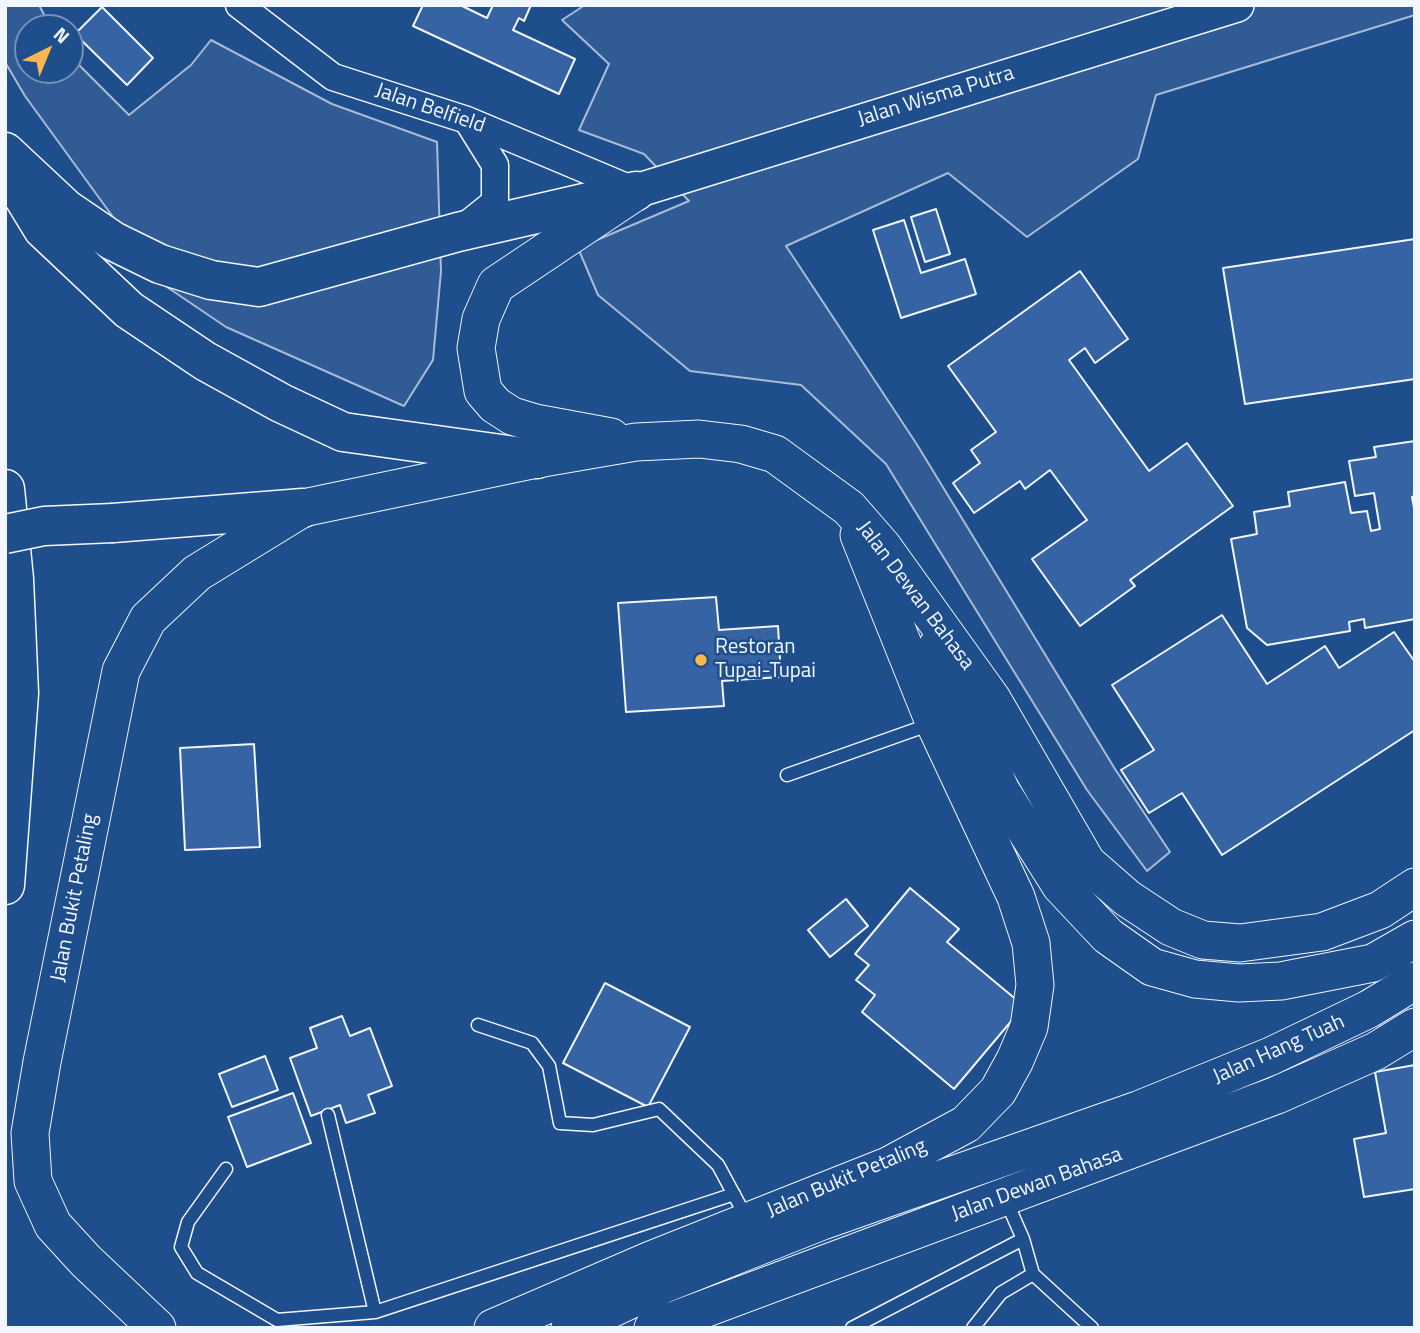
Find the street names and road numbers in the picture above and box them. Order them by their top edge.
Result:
street label: Jalan Wisma Putra [855,61,1017,133]
street label: Jalan Belfield [372,78,488,140]
street label: Jalan Dewan Bahasa [851,517,979,675]
street label: Jalan Bukit Petaling [46,812,104,984]
street label: Jalan Hang Tuah [1209,1010,1349,1090]
street label: Jalan Bukit Petaling [763,1134,931,1224]
street label: Jalan Dewan Bahasa [948,1142,1126,1228]

